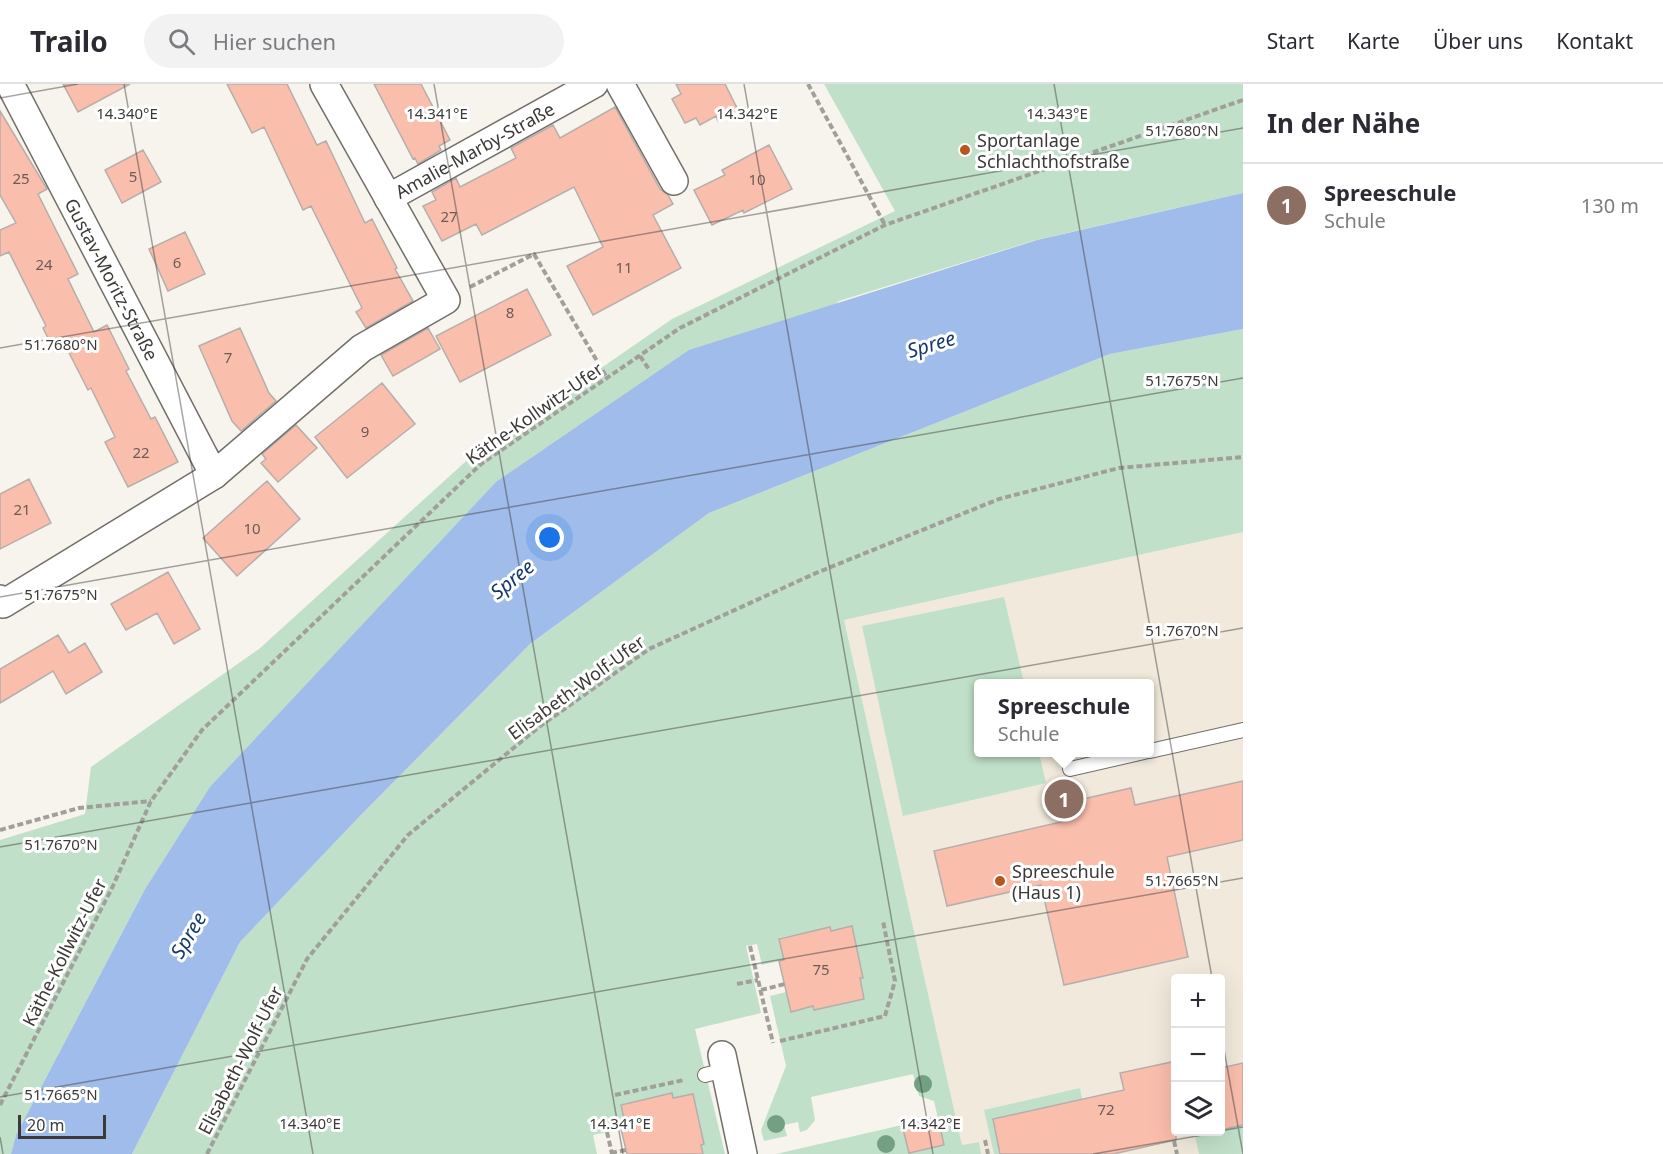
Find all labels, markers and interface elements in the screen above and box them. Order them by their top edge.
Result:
search box [144,14,564,68]
text: Trailo [30,22,108,60]
icon: search [165,25,198,58]
text: Hier suchen [213,26,336,56]
text: Start [1267,27,1314,55]
text: Karte [1347,27,1400,55]
text: Über uns [1433,27,1523,55]
text: Kontakt [1556,27,1633,55]
street label: Amalie-Marby-Straße [391,96,558,204]
text: 14.340°E [96,103,158,123]
text: 14.341°E [406,103,468,123]
text: 14.342°E [716,103,778,123]
text: 14.343°E [1026,103,1088,123]
text: In der Nähe [1267,105,1420,141]
text: 51.7680°N [1145,120,1219,140]
place label: Sportanlage Schlachthofstraße [977,128,1130,173]
marker: Sportanlage Schlachthofstraße [958,143,972,157]
house number: 5 [129,166,137,186]
house number: 25 [12,168,30,188]
house number: 10 [748,169,766,189]
text: Spreeschule [1324,177,1456,207]
text: 1 [1281,192,1292,219]
text: 130 m [1581,192,1639,219]
street label: Gustav-Moritz-Straße [60,194,164,364]
house number: 27 [440,206,458,226]
text: Schule [1324,207,1386,234]
house number: 6 [173,252,181,272]
house number: 24 [35,254,53,274]
house number: 11 [615,257,633,277]
house number: 8 [506,302,514,322]
water label: Spree [904,324,958,364]
text: 51.7680°N [24,334,98,354]
house number: 7 [224,347,232,367]
street label: Käthe-Kollwitz-Ufer [461,356,608,469]
text: 51.7675°N [1145,370,1219,390]
house number: 9 [361,421,369,441]
house number: 22 [132,442,150,462]
house number: 21 [13,499,31,519]
house number: 10 [243,518,261,538]
your location [535,523,564,552]
water label: Spree [484,553,540,605]
text: 51.7675°N [24,584,98,604]
text: 51.7670°N [1145,620,1219,640]
street label: Elisabeth-Wolf-Ufer [503,629,650,745]
popup [974,679,1154,757]
text: Spreeschule [998,690,1130,720]
text: Schule [998,720,1060,747]
pin: 1 [1044,776,1084,822]
text: 51.7670°N [24,834,98,854]
place label: Spreeschule (Haus 1) [1012,859,1115,904]
text: 51.7665°N [1145,870,1219,890]
street label: Käthe-Kollwitz-Ufer [16,874,112,1030]
marker: Spreeschule (Haus 1) [993,874,1007,888]
water label: Spree [164,907,212,963]
house number: 75 [812,959,830,979]
map controls [1171,974,1225,1136]
button: + [1171,974,1225,1028]
street label: Elisabeth-Wolf-Ufer [192,981,288,1138]
button: − [1171,1028,1225,1082]
button: layers [1171,1082,1225,1136]
text: 51.7665°N [24,1084,98,1104]
house number: 72 [1097,1099,1115,1119]
scale bar [18,1112,106,1140]
text: 14.340°E [279,1113,341,1133]
text: 14.341°E [589,1113,651,1133]
text: 14.342°E [899,1113,961,1133]
text: 20 m [27,1114,64,1136]

